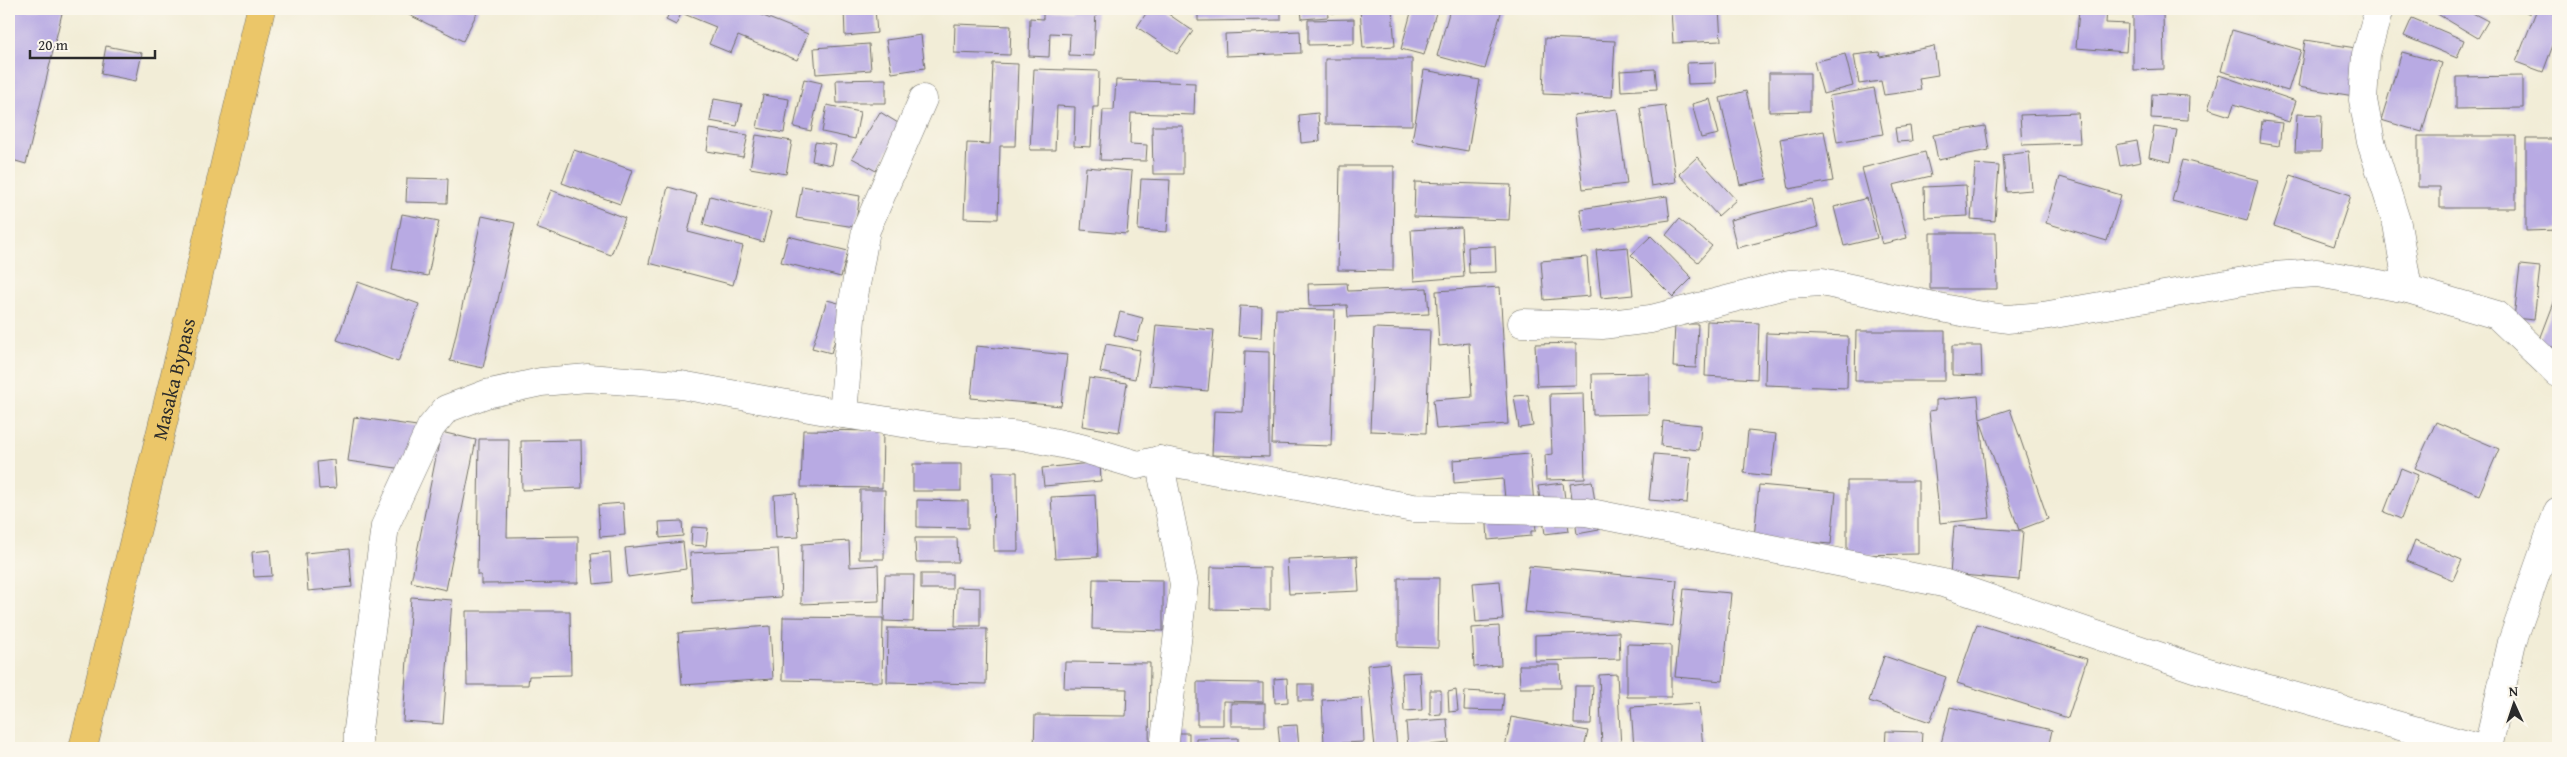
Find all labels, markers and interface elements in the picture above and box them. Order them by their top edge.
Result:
scale bar [30,28,155,60]
text: 20 m [38,34,69,55]
street label: Masaka Bypass [144,315,202,443]
north arrow [2490,680,2540,730]
text: N [2508,681,2519,701]

